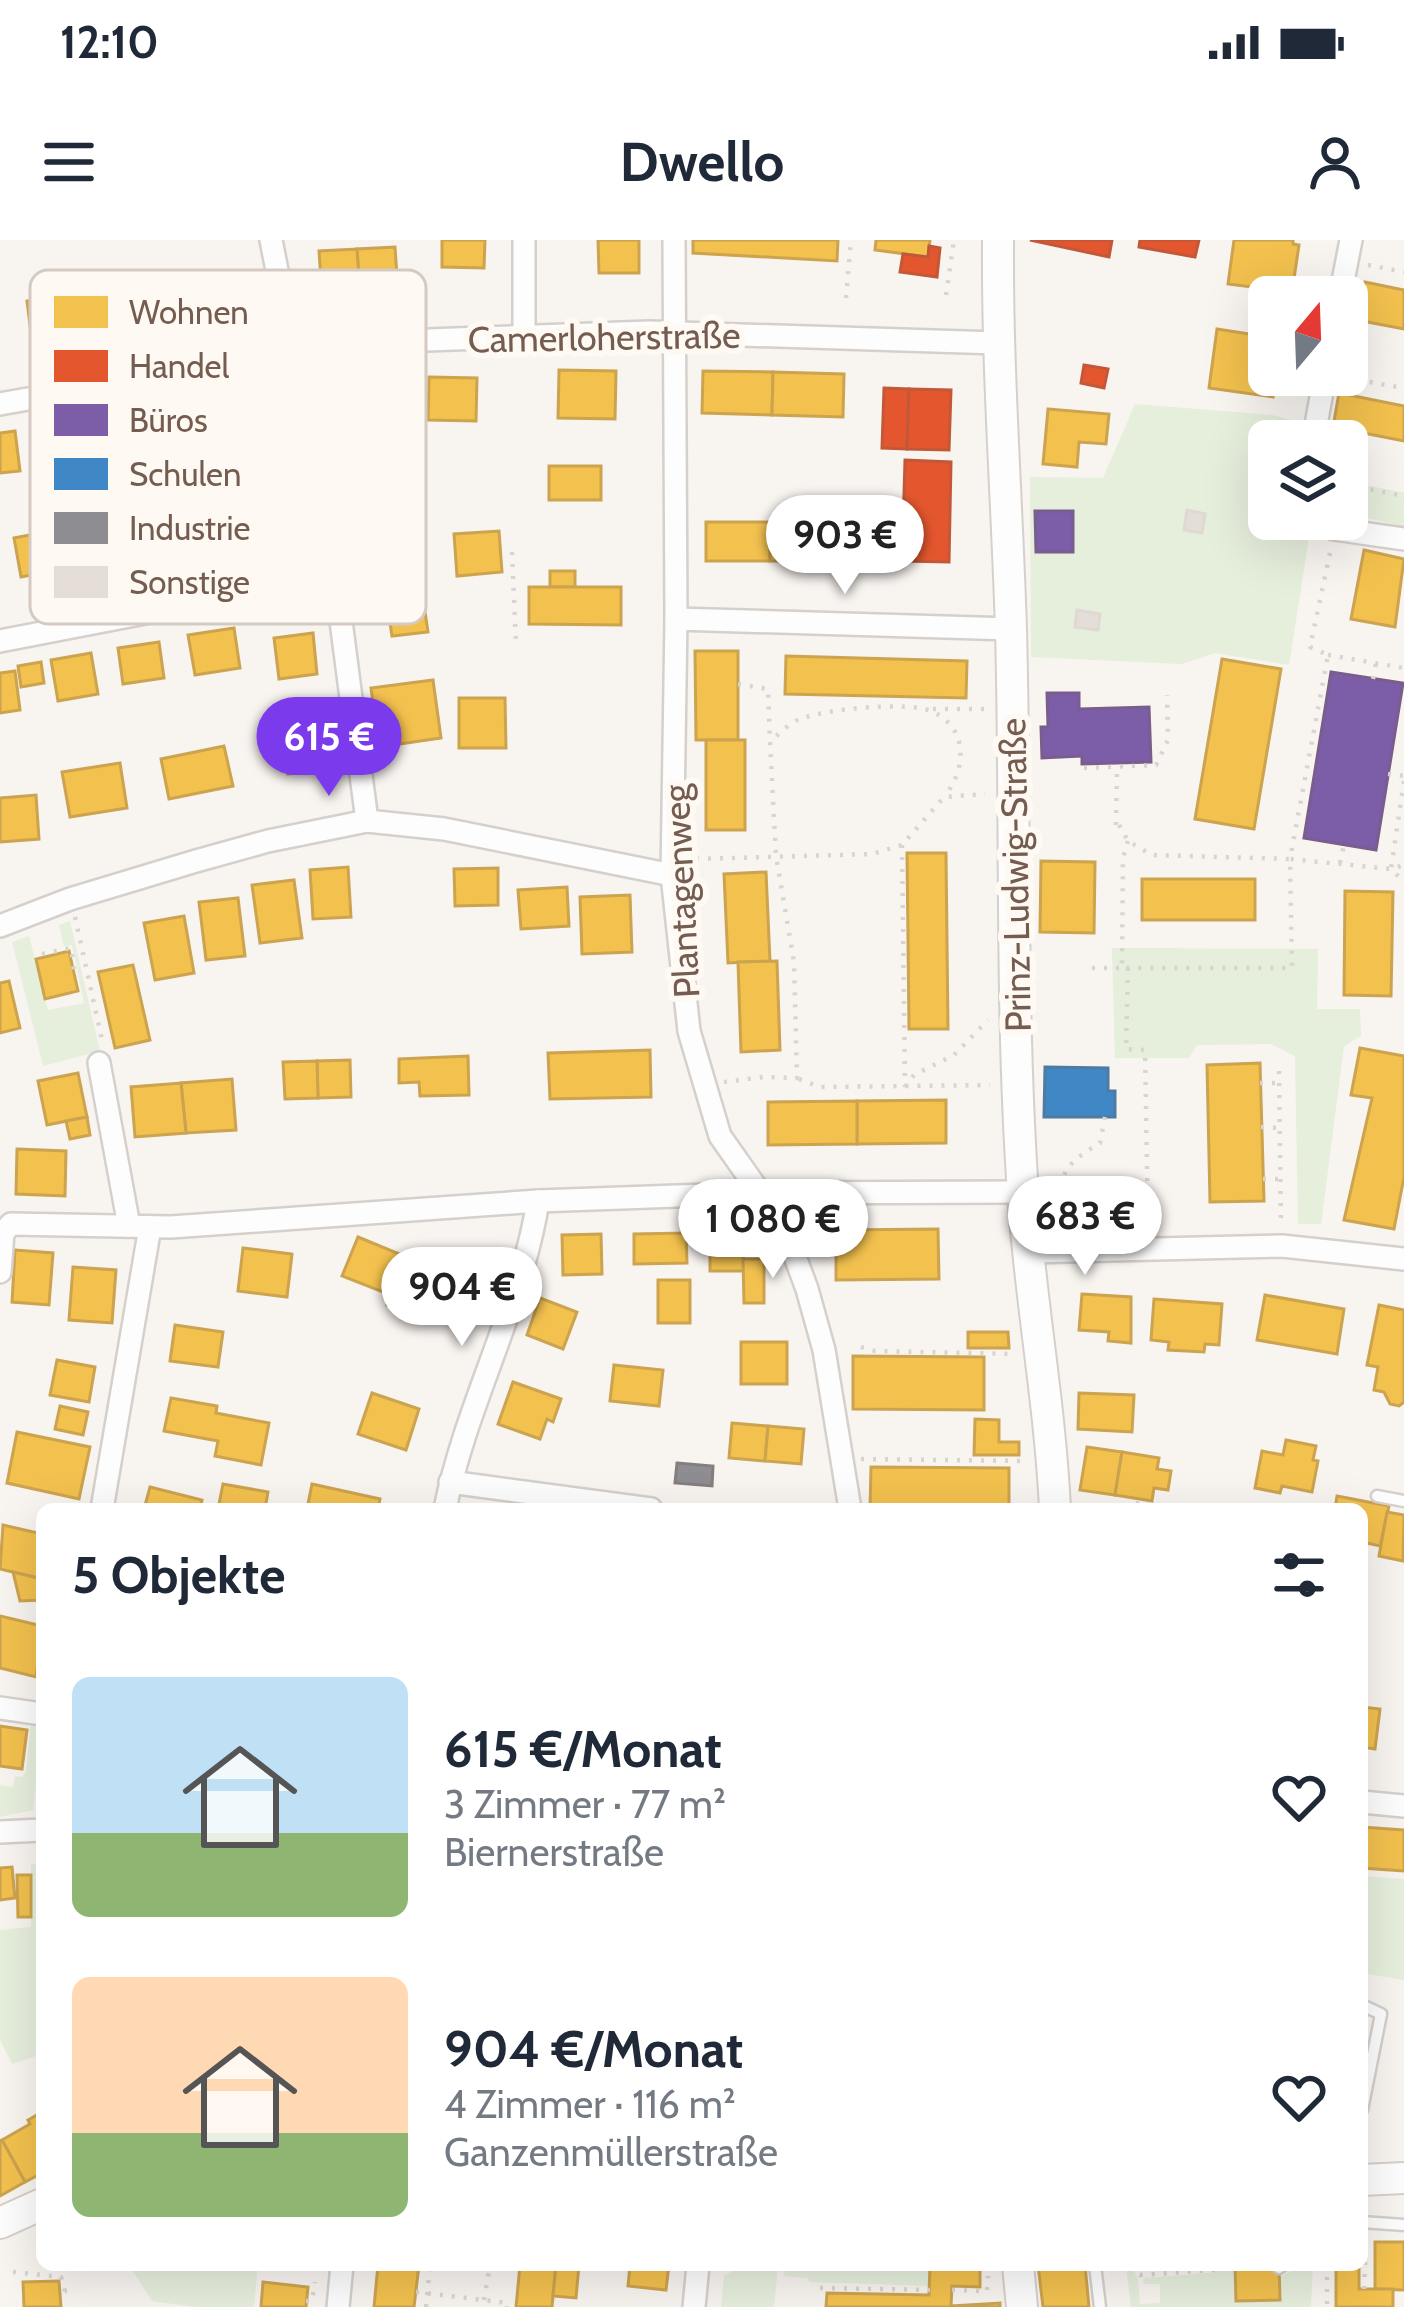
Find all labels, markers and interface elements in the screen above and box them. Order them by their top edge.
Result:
text: 12:10 [60,15,159,69]
icon: menu [36,129,102,195]
text: Dwello [620,129,784,195]
icon: person [1302,129,1368,195]
legend [30,270,426,624]
north arrow [1248,276,1368,396]
map controls [1248,276,1368,540]
text: Wohnen [129,292,249,332]
street label: Camerloherstraße [467,313,741,361]
text: Handel [129,346,229,386]
text: Büros [129,400,208,440]
button: layers [1248,420,1368,540]
text: Schulen [129,454,241,494]
pin: 903 € [761,495,929,597]
text: Industrie [129,508,250,548]
text: 903 € [793,510,897,558]
text: Sonstige [129,562,250,602]
pin: 615 € [245,697,413,799]
text: 615 € [283,712,375,760]
street label: Prinz-Ludwig-Straße [990,718,1040,1032]
street label: Plantagenweg [653,782,709,999]
pin: 683 € [1001,1176,1169,1278]
pin: 1 080 € [662,1179,884,1281]
text: 683 € [1035,1191,1135,1239]
text: 1 080 € [705,1194,841,1242]
pin: 904 € [378,1247,546,1349]
text: 904 € [408,1262,516,1310]
icon: filters [1266,1542,1332,1608]
text: 5 Objekte [72,1544,285,1606]
text: 615 €/Monat [444,1718,722,1780]
icon: home [168,1725,312,1869]
icon: heart [1266,1764,1332,1830]
text: 3 Zimmer · 77 m² [444,1780,726,1828]
text: Biernerstraße [444,1828,664,1876]
text: 904 €/Monat [444,2018,743,2080]
icon: home [168,2025,312,2169]
icon: heart [1266,2064,1332,2130]
text: 4 Zimmer · 116 m² [444,2080,736,2128]
text: Ganzenmüllerstraße [444,2128,778,2176]

